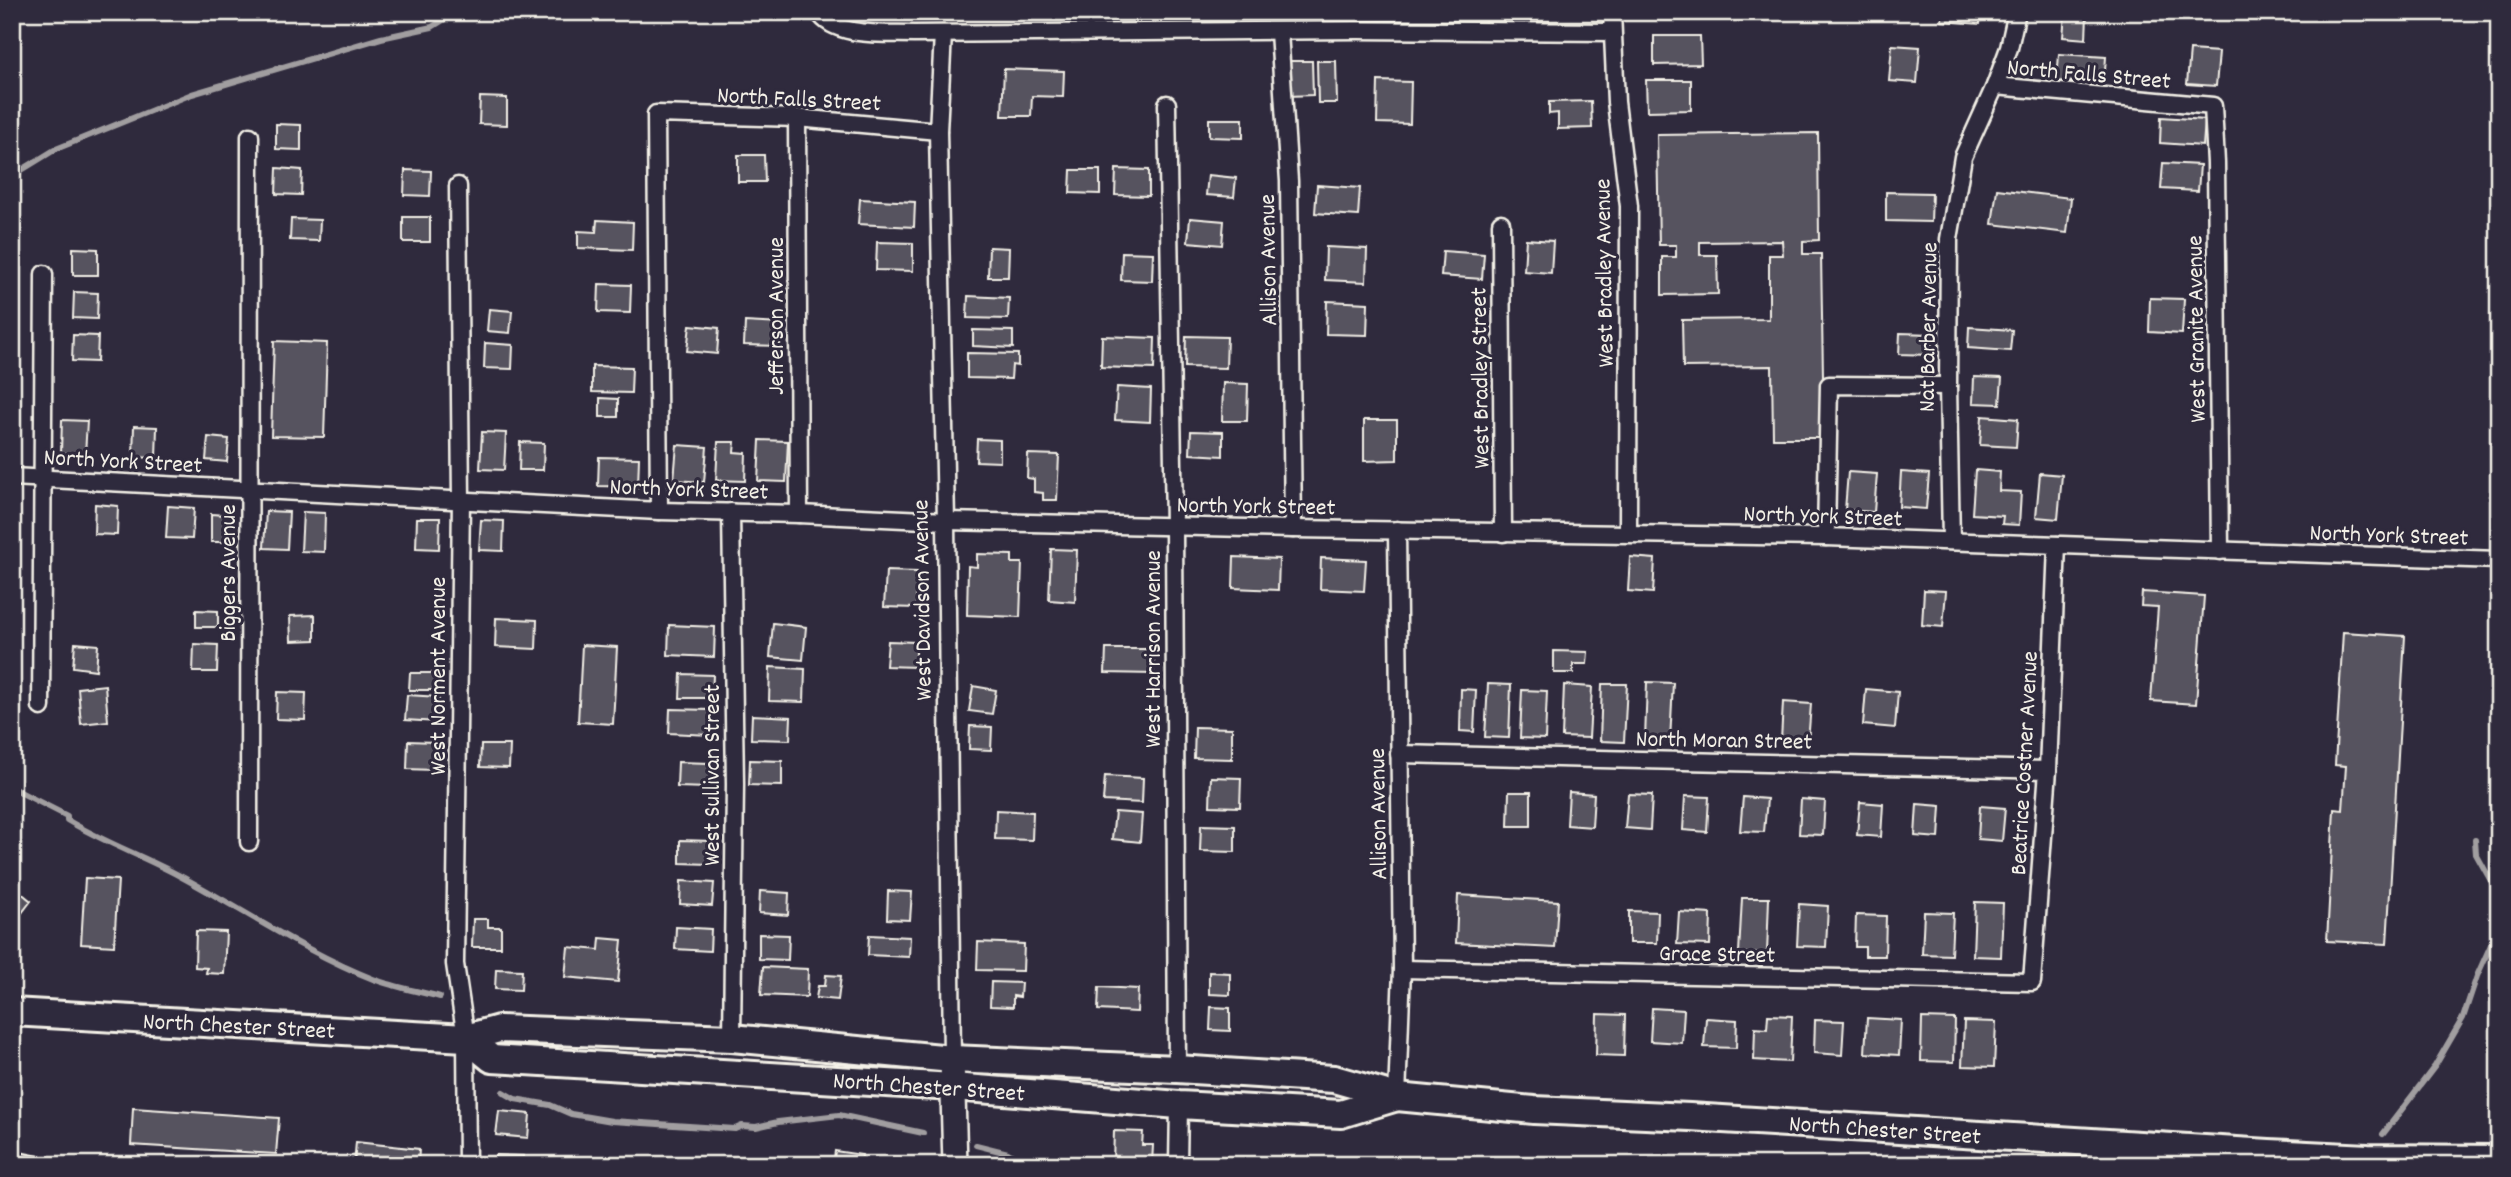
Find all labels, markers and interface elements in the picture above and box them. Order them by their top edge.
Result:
street label: North Falls Street [2006,52,2172,100]
street label: North Falls Street [716,80,882,122]
street label: West Bradley Avenue [1587,178,1625,368]
street label: Allison Avenue [1252,194,1288,326]
street label: West Granite Avenue [2179,235,2217,423]
street label: Jefferson Avenue [761,237,795,395]
street label: Nat Barber Avenue [1912,242,1948,412]
street label: West Bradley Street [1463,287,1501,469]
street label: North York Street [43,442,203,484]
street label: North York Street [609,471,769,511]
street label: North York Street [1176,490,1336,526]
street label: North York Street [1743,498,1903,538]
street label: West Davidson Avenue [905,499,943,701]
street label: Biggers Avenue [213,504,247,642]
street label: North York Street [2309,517,2469,557]
street label: West Harrison Avenue [1138,550,1172,748]
street label: West Norment Avenue [423,577,457,775]
street label: Beatrice Costner Avenue [2003,650,2049,876]
street label: West Sullivan Street [697,684,731,866]
street label: North Moran Street [1635,723,1813,761]
street label: Allison Avenue [1362,748,1398,880]
street label: Grace Street [1659,938,1776,974]
street label: North Chester Street [142,1006,336,1050]
street label: North Chester Street [832,1065,1026,1113]
street label: North Chester Street [1788,1108,1982,1156]

